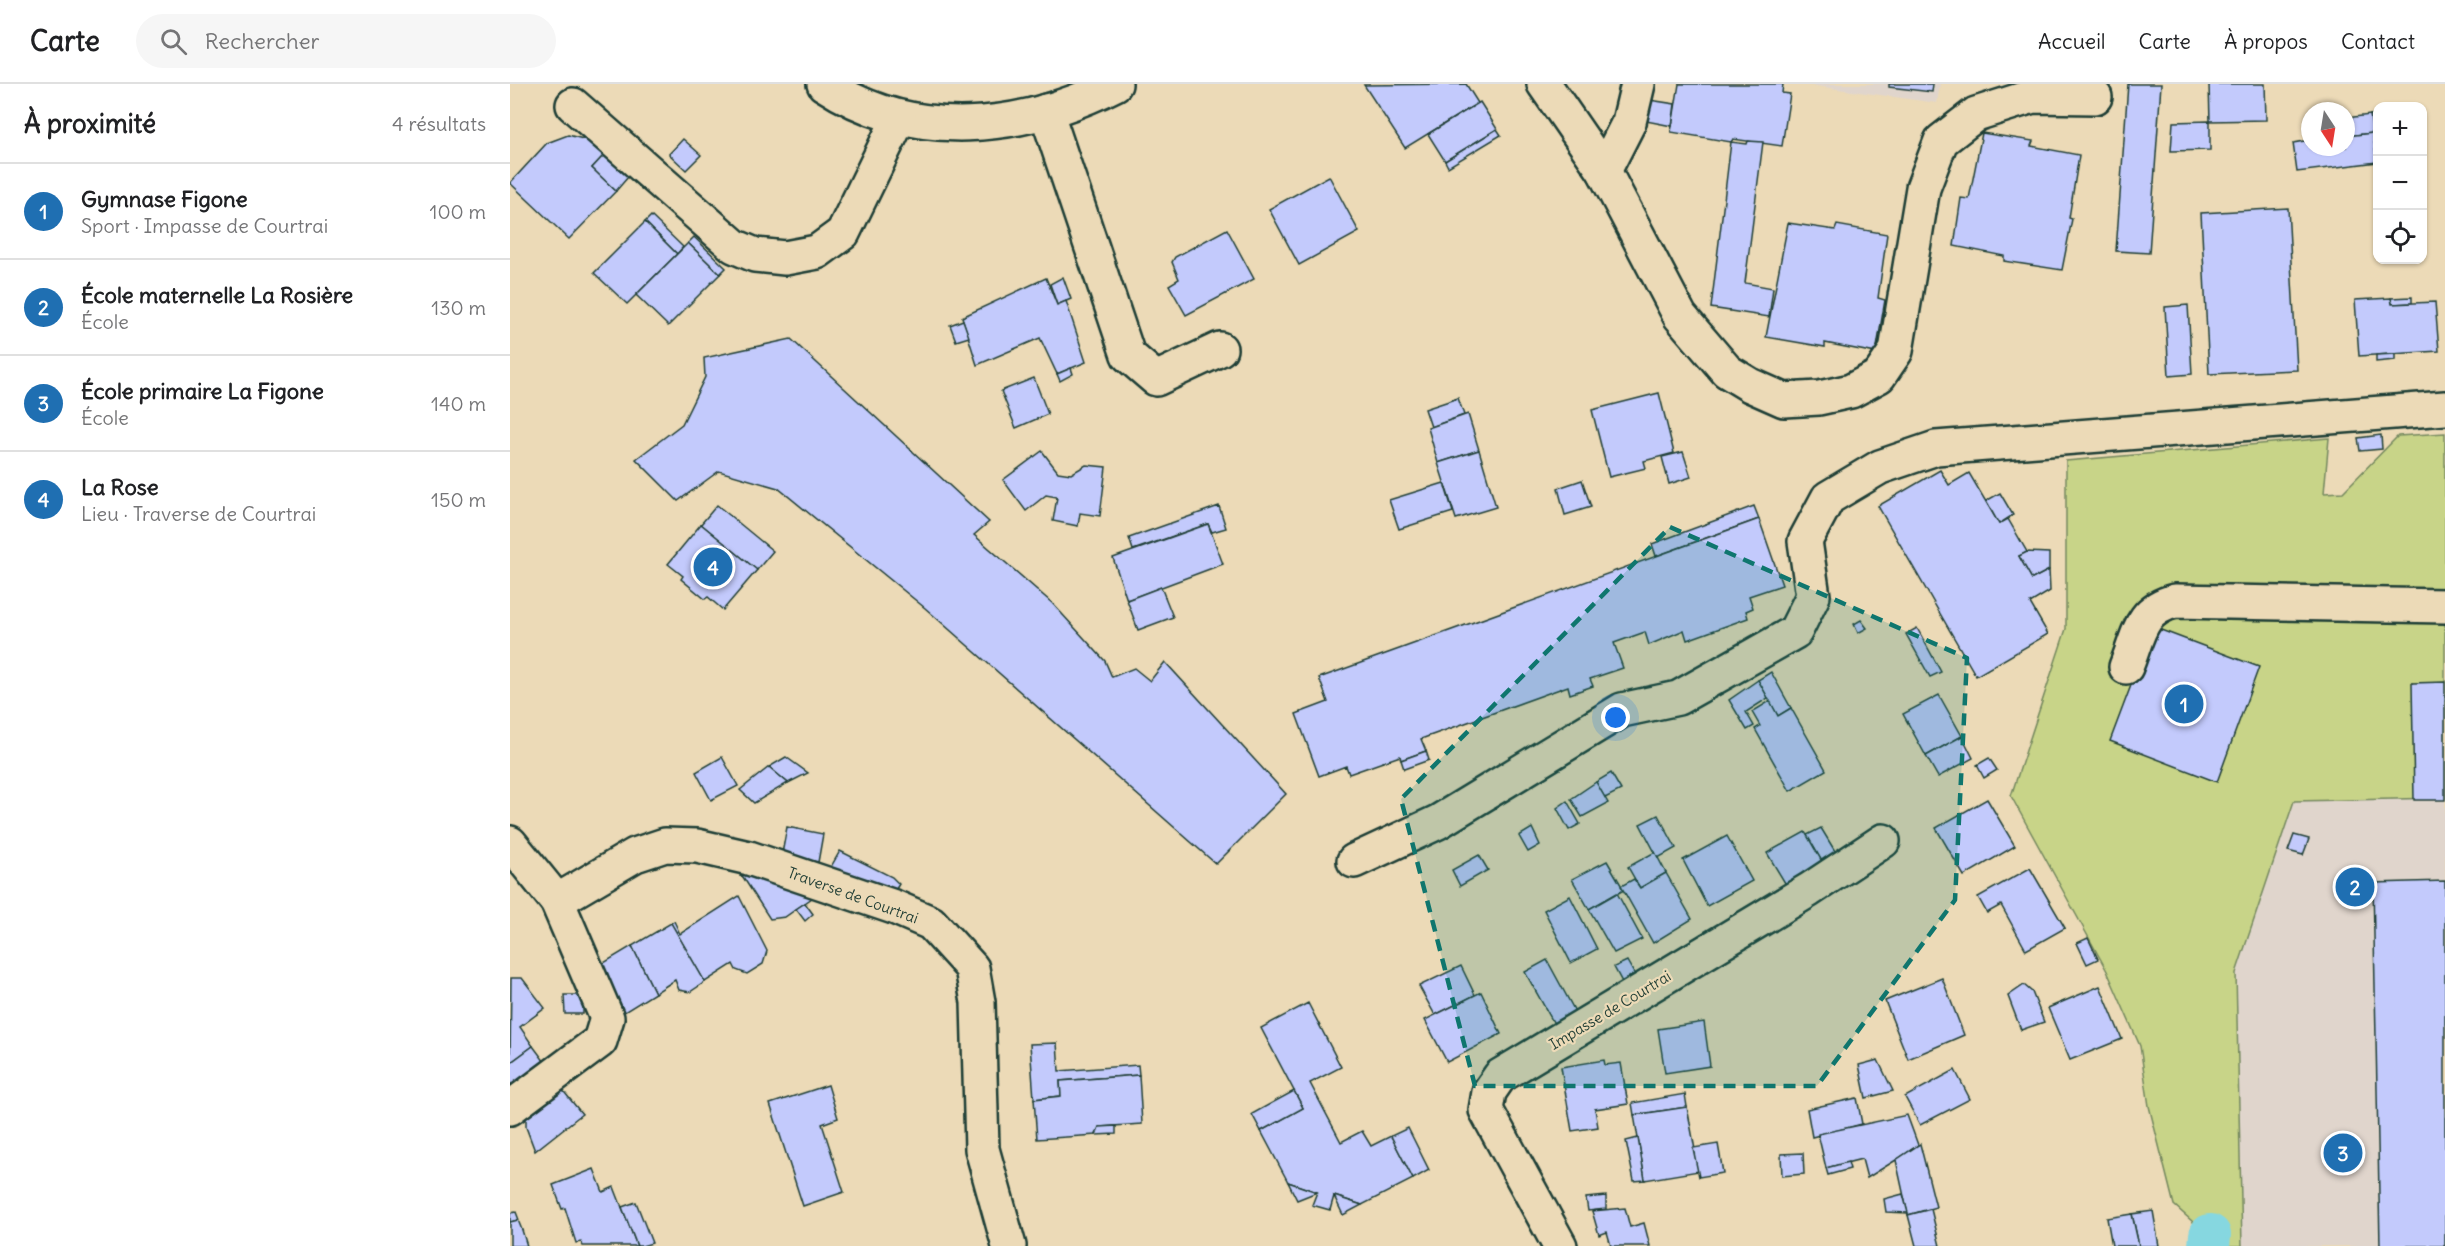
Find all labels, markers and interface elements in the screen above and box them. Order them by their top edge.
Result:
search box [136,14,556,68]
text: Carte [30,23,100,59]
icon: search [157,25,190,58]
text: Rechercher [205,27,320,55]
text: Accueil [2038,28,2106,55]
text: Carte [2139,28,2191,55]
text: À propos [2224,28,2308,55]
text: Contact [2341,28,2415,55]
north arrow [2301,102,2355,156]
map controls [2373,102,2427,264]
button: + [2373,102,2427,156]
text: À proximité [24,107,156,140]
text: 4 résultats [392,111,486,136]
button: − [2373,156,2427,210]
text: Gymnase Figone [81,185,248,213]
text: 1 [40,199,47,224]
text: 100 m [429,199,486,224]
button: locate [2373,210,2427,264]
text: Sport · Impasse de Courtrai [81,213,328,238]
text: École maternelle La Rosière [81,281,353,309]
text: 2 [38,295,49,320]
text: 130 m [431,295,486,320]
text: École [81,309,129,334]
text: École primaire La Figone [81,377,324,405]
text: 3 [38,391,49,416]
text: 140 m [431,391,486,416]
text: École [81,405,129,430]
text: La Rose [81,473,159,501]
text: 4 [38,487,49,512]
text: 150 m [431,487,486,512]
text: Lieu · Traverse de Courtrai [81,501,316,526]
pin: 4 [694,544,732,590]
pin: 1 [2164,682,2204,726]
your location [1601,703,1630,732]
street label: Traverse de Courtrai [785,863,921,927]
pin: 2 [2336,864,2374,910]
street label: Impasse de Courtrai [1546,966,1674,1054]
pin: 3 [2324,1130,2362,1176]

